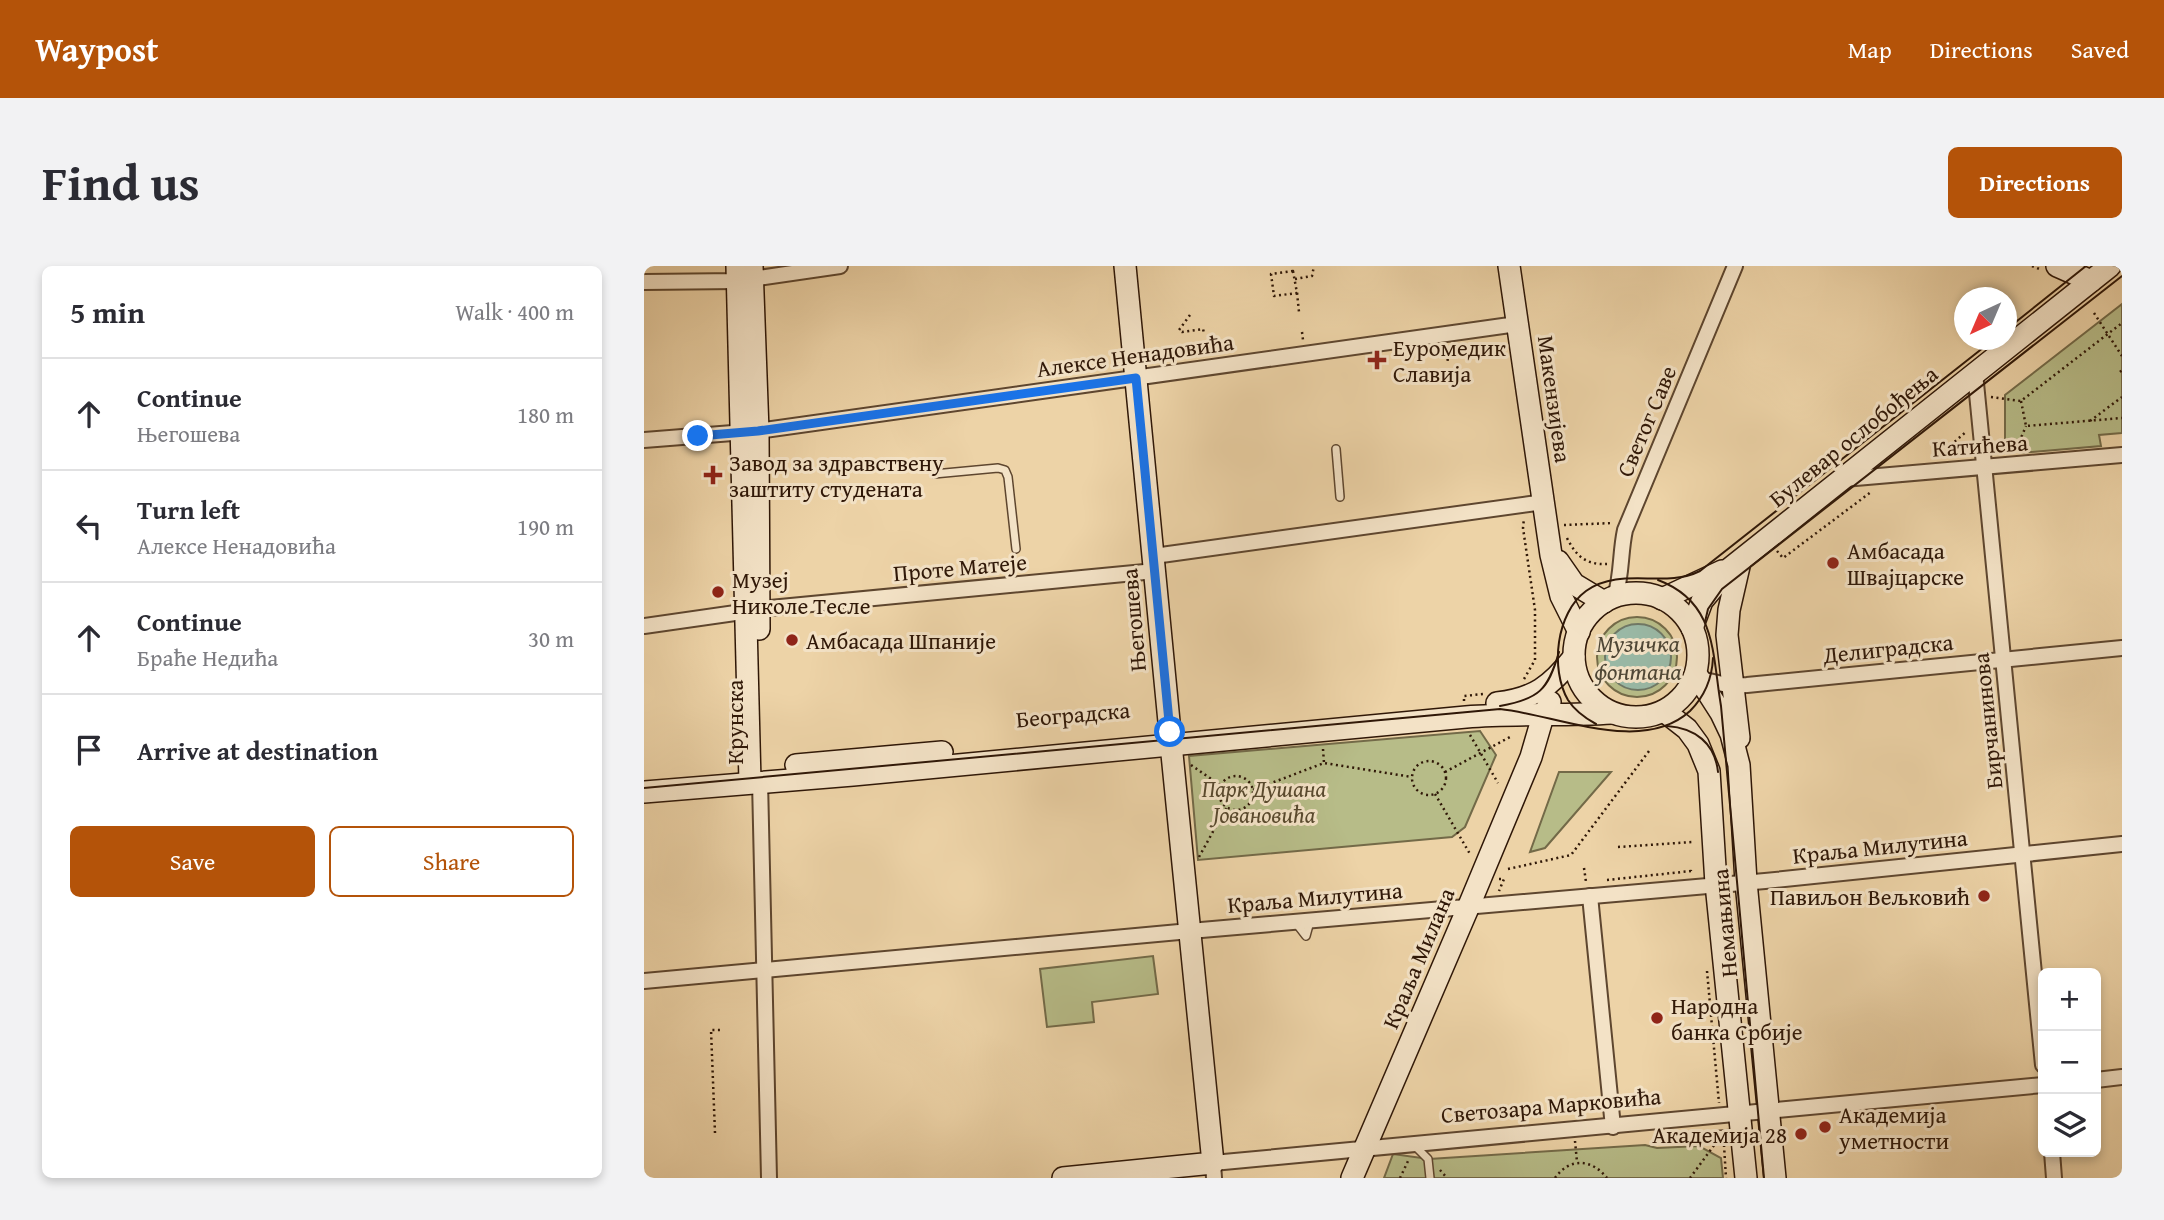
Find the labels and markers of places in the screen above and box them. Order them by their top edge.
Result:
place label: Еуромедик Славија [1393,331,1506,390]
marker: Еуромедик Славија [1367,350,1387,370]
place label: Завод за здравствену заштиту студената [729,446,944,505]
marker: Завод за здравствену заштиту студената [703,465,723,485]
place label: Амбасада Швајцарске [1847,534,1964,593]
marker: Амбасада Швајцарске [1825,555,1841,571]
place label: Музеј Николе Тесле [732,563,871,622]
marker: Музеј Николе Тесле [710,584,726,600]
place label: Амбасада Шпаније [806,624,996,657]
marker: Амбасада Шпаније [784,632,800,648]
place label: Павиљон Вељковић [1770,880,1970,913]
marker: Павиљон Вељковић [1976,888,1992,904]
place label: Народна банка Србије [1671,989,1802,1048]
marker: Народна банка Србије [1649,1010,1665,1026]
place label: Академија уметности [1838,1098,1949,1157]
place label: Академија 28 [1652,1118,1787,1151]
marker: Академија уметности [1817,1119,1833,1135]
marker: Академија 28 [1793,1126,1809,1142]

